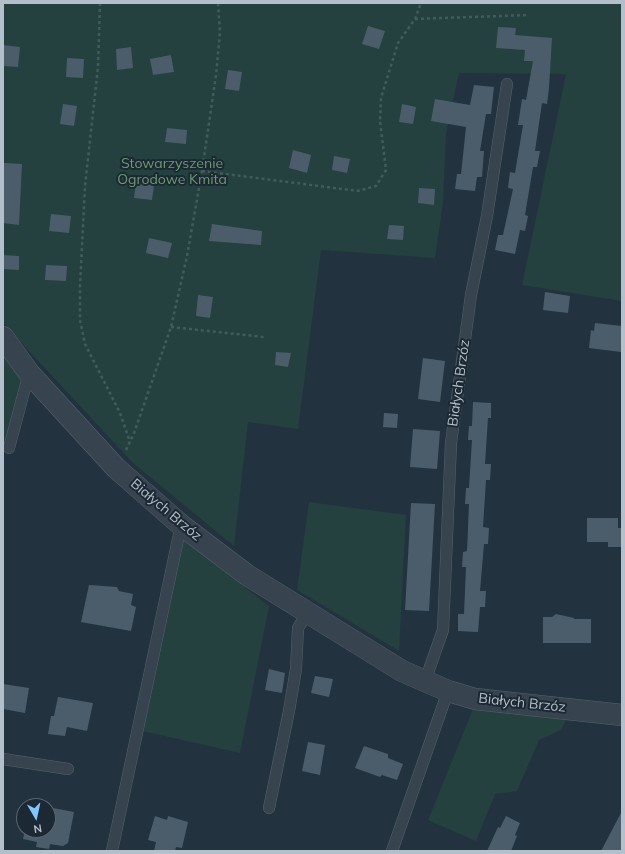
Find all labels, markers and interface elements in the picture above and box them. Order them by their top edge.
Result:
park label: Stowarzyszenie Ogrodowe Kmita [117,156,227,188]
street label: Białych Brzóz [445,338,473,428]
street label: Białych Brzóz [127,475,205,545]
street label: Białych Brzóz [478,690,566,716]
north arrow [16,798,56,838]
text: N [33,821,43,836]

